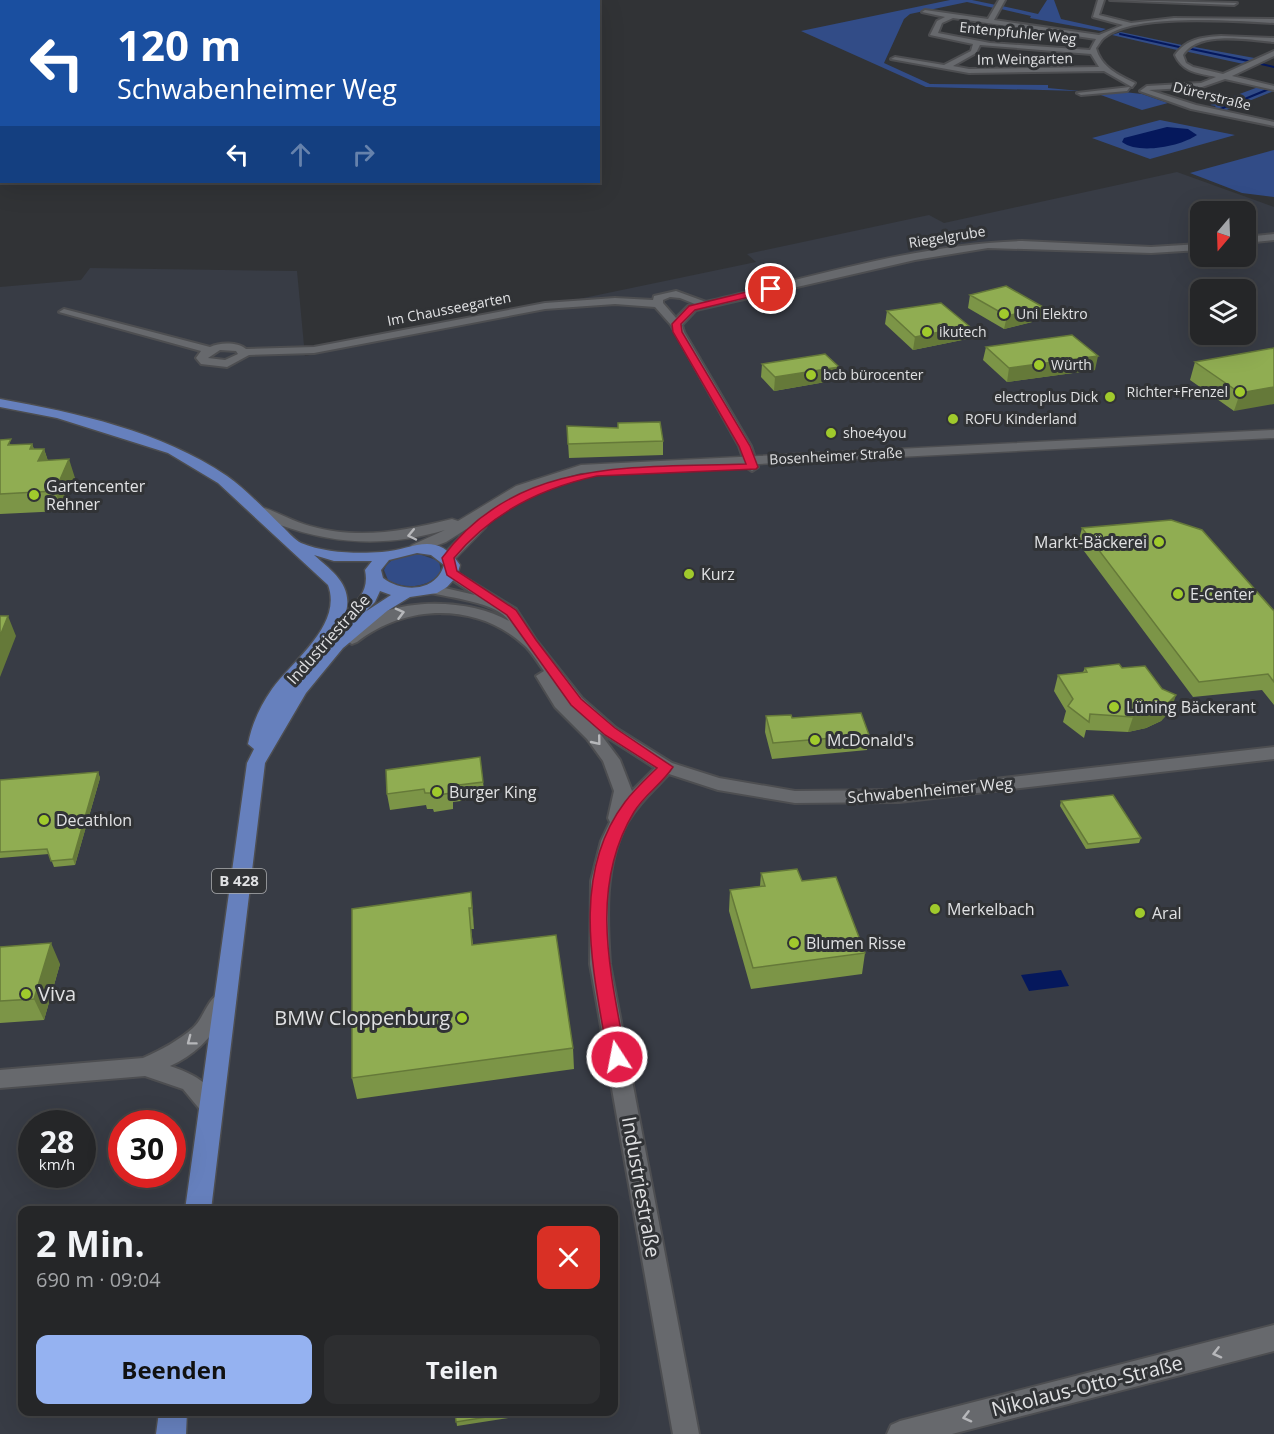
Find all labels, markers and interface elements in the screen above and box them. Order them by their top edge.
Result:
text: 120 m [117,16,241,73]
street label: Entenpfuhler Weg [959,17,1078,48]
icon: left [18,24,96,102]
street label: Im Weingarten [977,48,1073,69]
text: Schwabenheimer Weg [117,70,397,107]
street label: Dürerstraße [1171,77,1253,114]
icon: left [221,138,254,171]
icon: ahead [284,138,317,171]
icon: right [347,138,380,171]
north arrow [1190,201,1256,267]
map controls [1190,201,1256,345]
street label: Riegelgrube [907,221,987,252]
pin [745,263,796,314]
icon: arrive [754,272,787,305]
button: layers [1190,279,1256,345]
street label: Im Chausseegarten [385,287,513,330]
place label: Uni Elektro [1016,304,1088,323]
marker: Uni Elektro [997,307,1011,321]
place label: ikutech [939,322,987,341]
marker: ikutech [920,325,934,339]
place label: Würth [1051,355,1092,374]
marker: Würth [1032,358,1046,372]
place label: bcb bürocenter [823,365,924,384]
marker: bcb bürocenter [804,368,818,382]
place label: Richter+Frenzel [1127,382,1228,401]
marker: Richter+Frenzel [1233,385,1247,399]
place label: electroplus Dick [994,387,1099,406]
marker: electroplus Dick [1103,390,1117,404]
place label: ROFU Kinderland [965,409,1077,428]
marker: ROFU Kinderland [946,412,960,426]
place label: shoe4you [843,423,907,442]
marker: shoe4you [824,426,838,440]
street label: Bosenheimer Straße [769,443,903,468]
place label: Gartencenter Rehner [46,475,146,515]
marker: Gartencenter Rehner [27,488,41,502]
one-way arrow [407,528,417,541]
place label: Markt-Bäckerei [1034,531,1147,553]
marker: Markt-Bäckerei [1152,535,1166,549]
place label: Kurz [701,563,735,585]
marker: Kurz [682,567,696,581]
place label: E-Center [1190,583,1255,605]
marker: E-Center [1171,587,1185,601]
street label: Industriestraße [282,589,374,689]
one-way arrow [395,608,405,621]
place label: Lüning Bäckerant [1126,696,1256,718]
marker: Lüning Bäckerant [1107,700,1121,714]
place label: McDonald's [827,729,914,751]
marker: McDonald's [808,733,822,747]
one-way arrow [589,734,600,745]
street label: Schwabenheimer Weg [846,772,1014,808]
place label: Burger King [449,781,537,803]
marker: Burger King [430,785,444,799]
place label: Decathlon [56,809,132,831]
marker: Decathlon [37,813,51,827]
road number: B 428 [212,869,266,893]
place label: Merkelbach [947,898,1035,920]
marker: Merkelbach [928,902,942,916]
place label: Aral [1152,902,1182,924]
marker: Aral [1133,906,1147,920]
place label: Blumen Risse [806,932,906,954]
marker: Blumen Risse [787,936,801,950]
place label: Viva [38,980,76,1007]
marker: Viva [19,987,33,1001]
place label: BMW Cloppenburg [274,1004,450,1031]
marker: BMW Cloppenburg [455,1011,469,1025]
position arrow [585,1025,649,1089]
one-way arrow [187,1034,198,1045]
speed limit sign: 30 [108,1110,186,1188]
street label: Industriestraße [616,1114,667,1260]
text: 28 [40,1121,74,1162]
text: km/h [39,1154,75,1174]
text: 2 Min. [36,1219,145,1268]
button: close [537,1226,600,1289]
text: 690 m · 09:04 [36,1266,161,1293]
button: Beenden [36,1335,312,1404]
button: Teilen [324,1335,600,1404]
one-way arrow [1212,1345,1222,1358]
street label: Nikolaus-Otto-Straße [988,1349,1185,1422]
one-way arrow [963,1409,973,1422]

